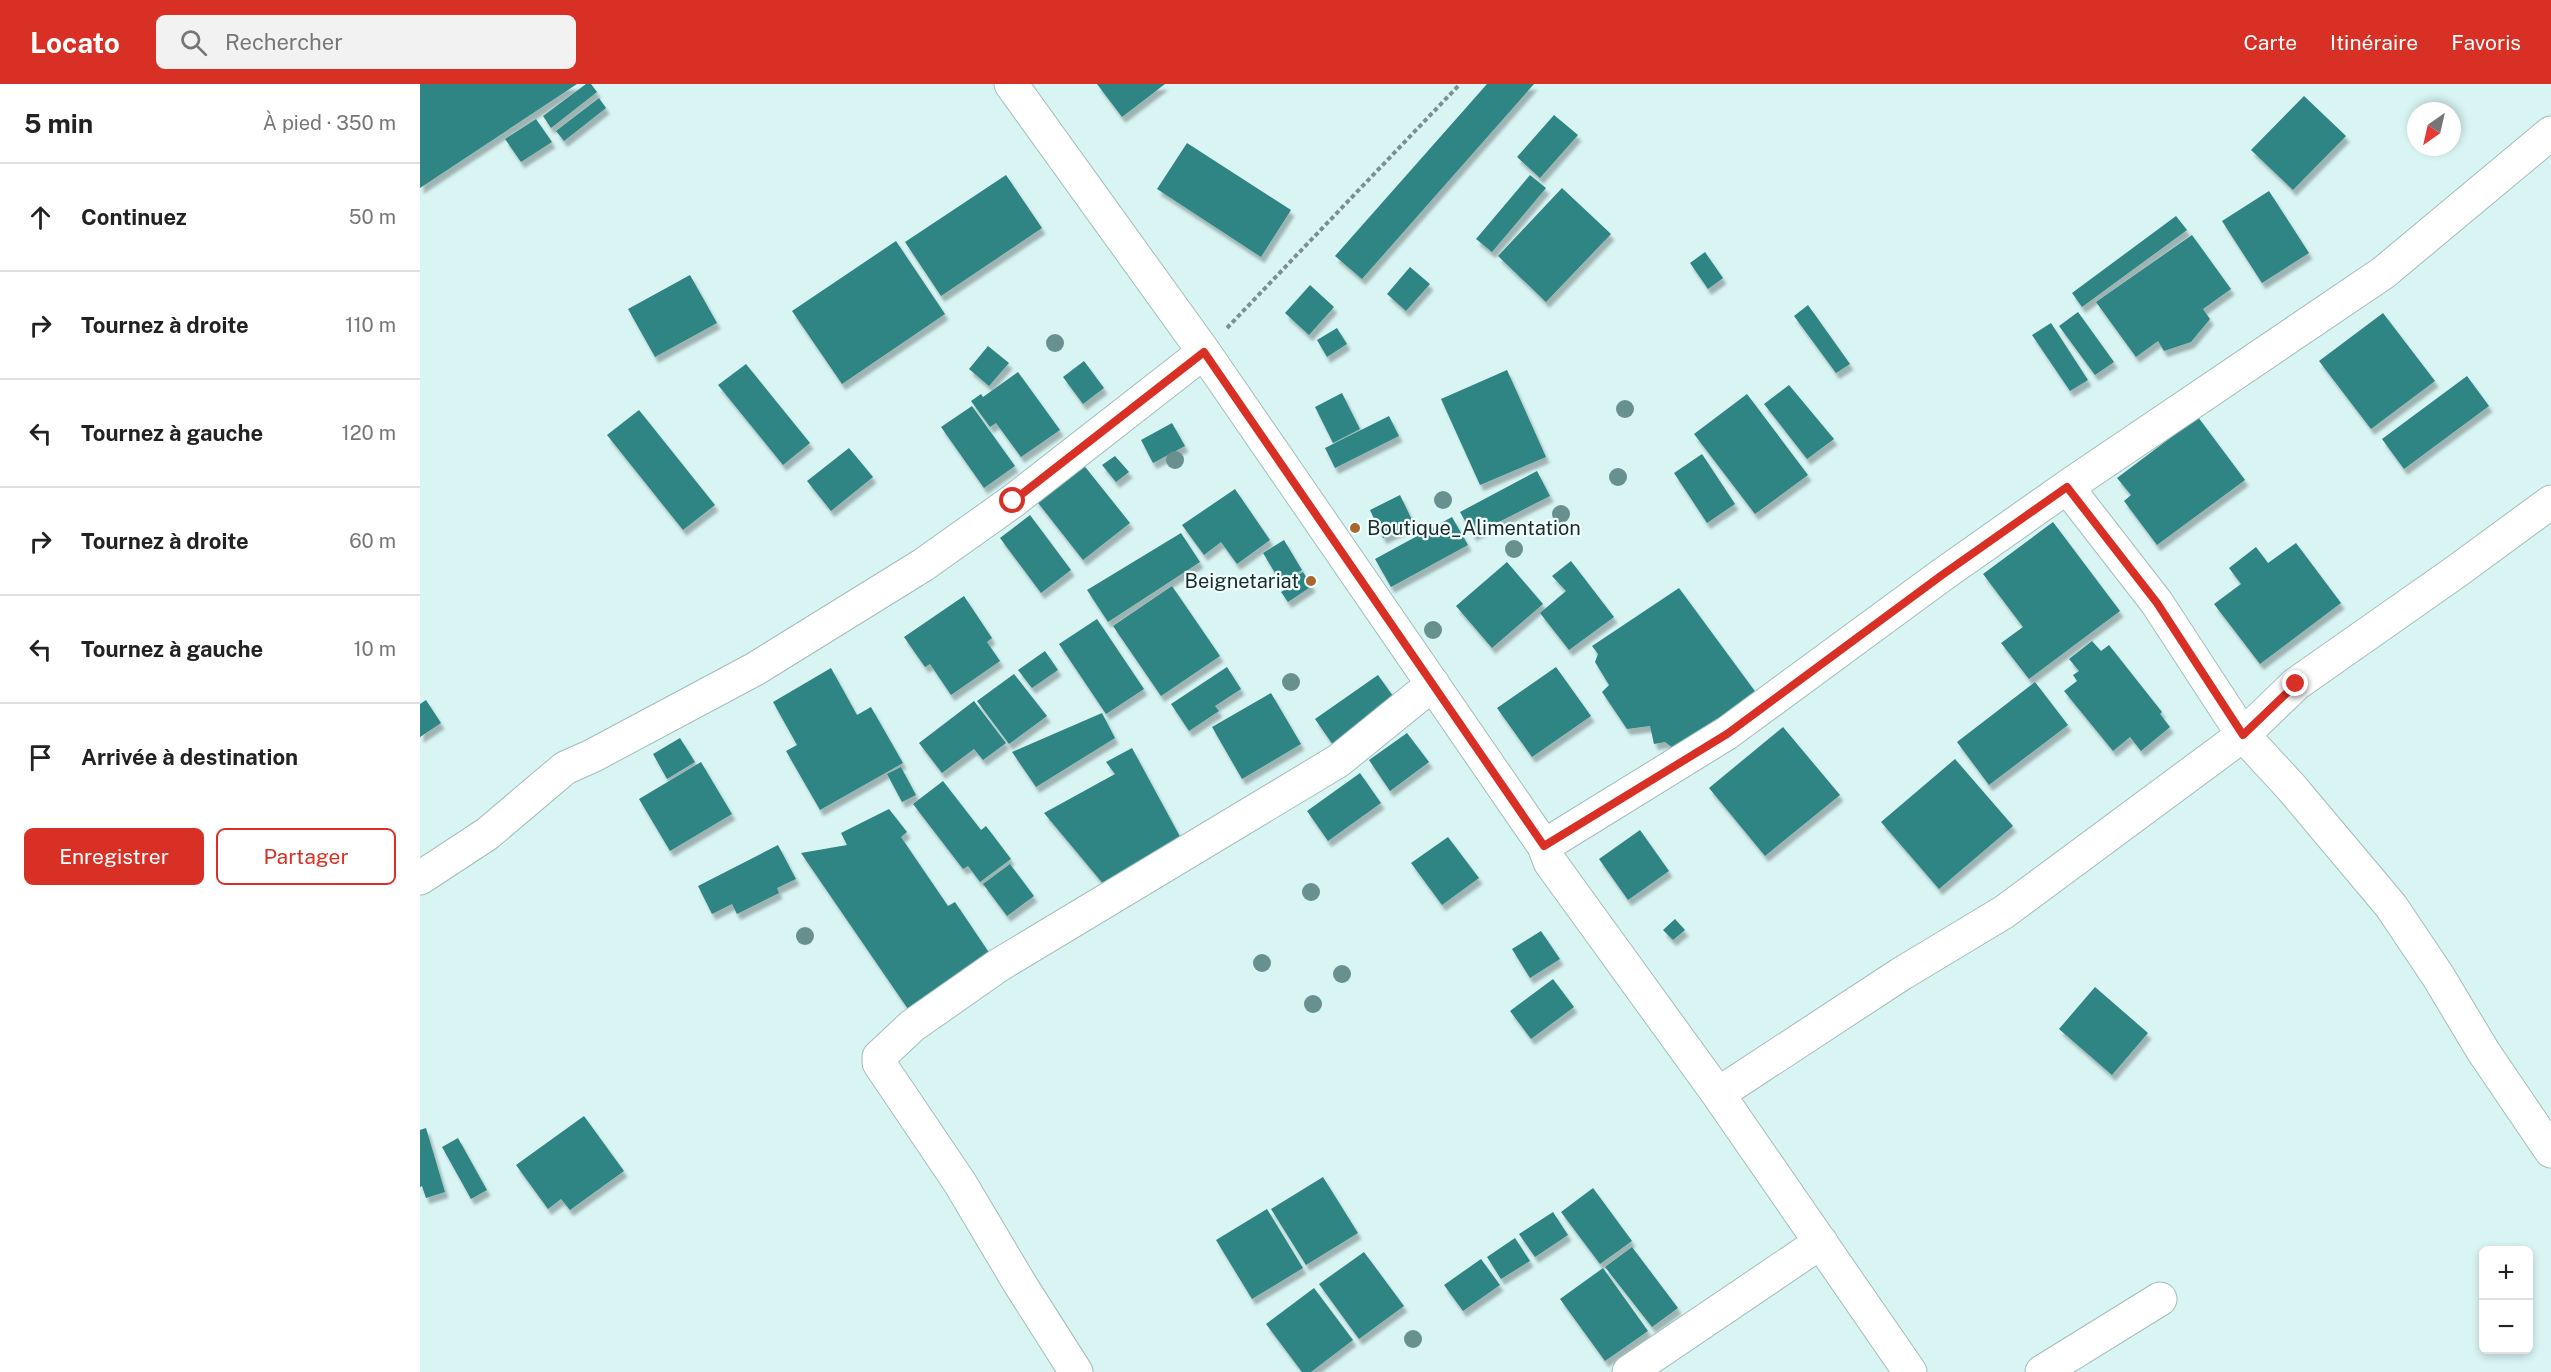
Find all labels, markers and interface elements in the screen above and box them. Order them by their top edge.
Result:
search box [156,15,576,69]
text: Locato [30,26,120,59]
icon: search [177,26,210,59]
text: Rechercher [225,29,343,55]
text: Carte [2243,30,2297,55]
text: Itinéraire [2330,30,2418,55]
text: Favoris [2451,30,2521,55]
north arrow [2407,102,2461,156]
text: 5 min [24,108,93,139]
text: À pied · 350 m [263,111,396,135]
icon: ahead [24,201,57,234]
text: Continuez [81,204,187,230]
text: 50 m [349,205,396,229]
icon: right [24,309,57,342]
text: Tournez à droite [81,312,249,338]
text: 110 m [345,313,396,337]
icon: left [24,417,57,450]
text: Tournez à gauche [81,420,263,446]
text: 120 m [342,421,396,445]
route start [999,487,1025,513]
place label: Boutique_Alimentation [1367,516,1581,540]
marker: Boutique_Alimentation [1348,521,1362,535]
icon: right [24,525,57,558]
text: Tournez à droite [81,528,249,554]
text: 60 m [349,529,396,553]
place label: Beignetariat [1184,569,1299,593]
marker: Beignetariat [1304,574,1318,588]
icon: left [24,633,57,666]
text: Tournez à gauche [81,636,263,662]
text: 10 m [353,637,396,661]
route end [2282,670,2308,696]
icon: arrive [24,741,57,774]
text: Arrivée à destination [81,744,298,770]
button: Enregistrer [24,828,204,885]
button: Partager [216,828,396,885]
map controls [2479,1246,2533,1354]
button: + [2479,1246,2533,1300]
button: − [2479,1300,2533,1354]

